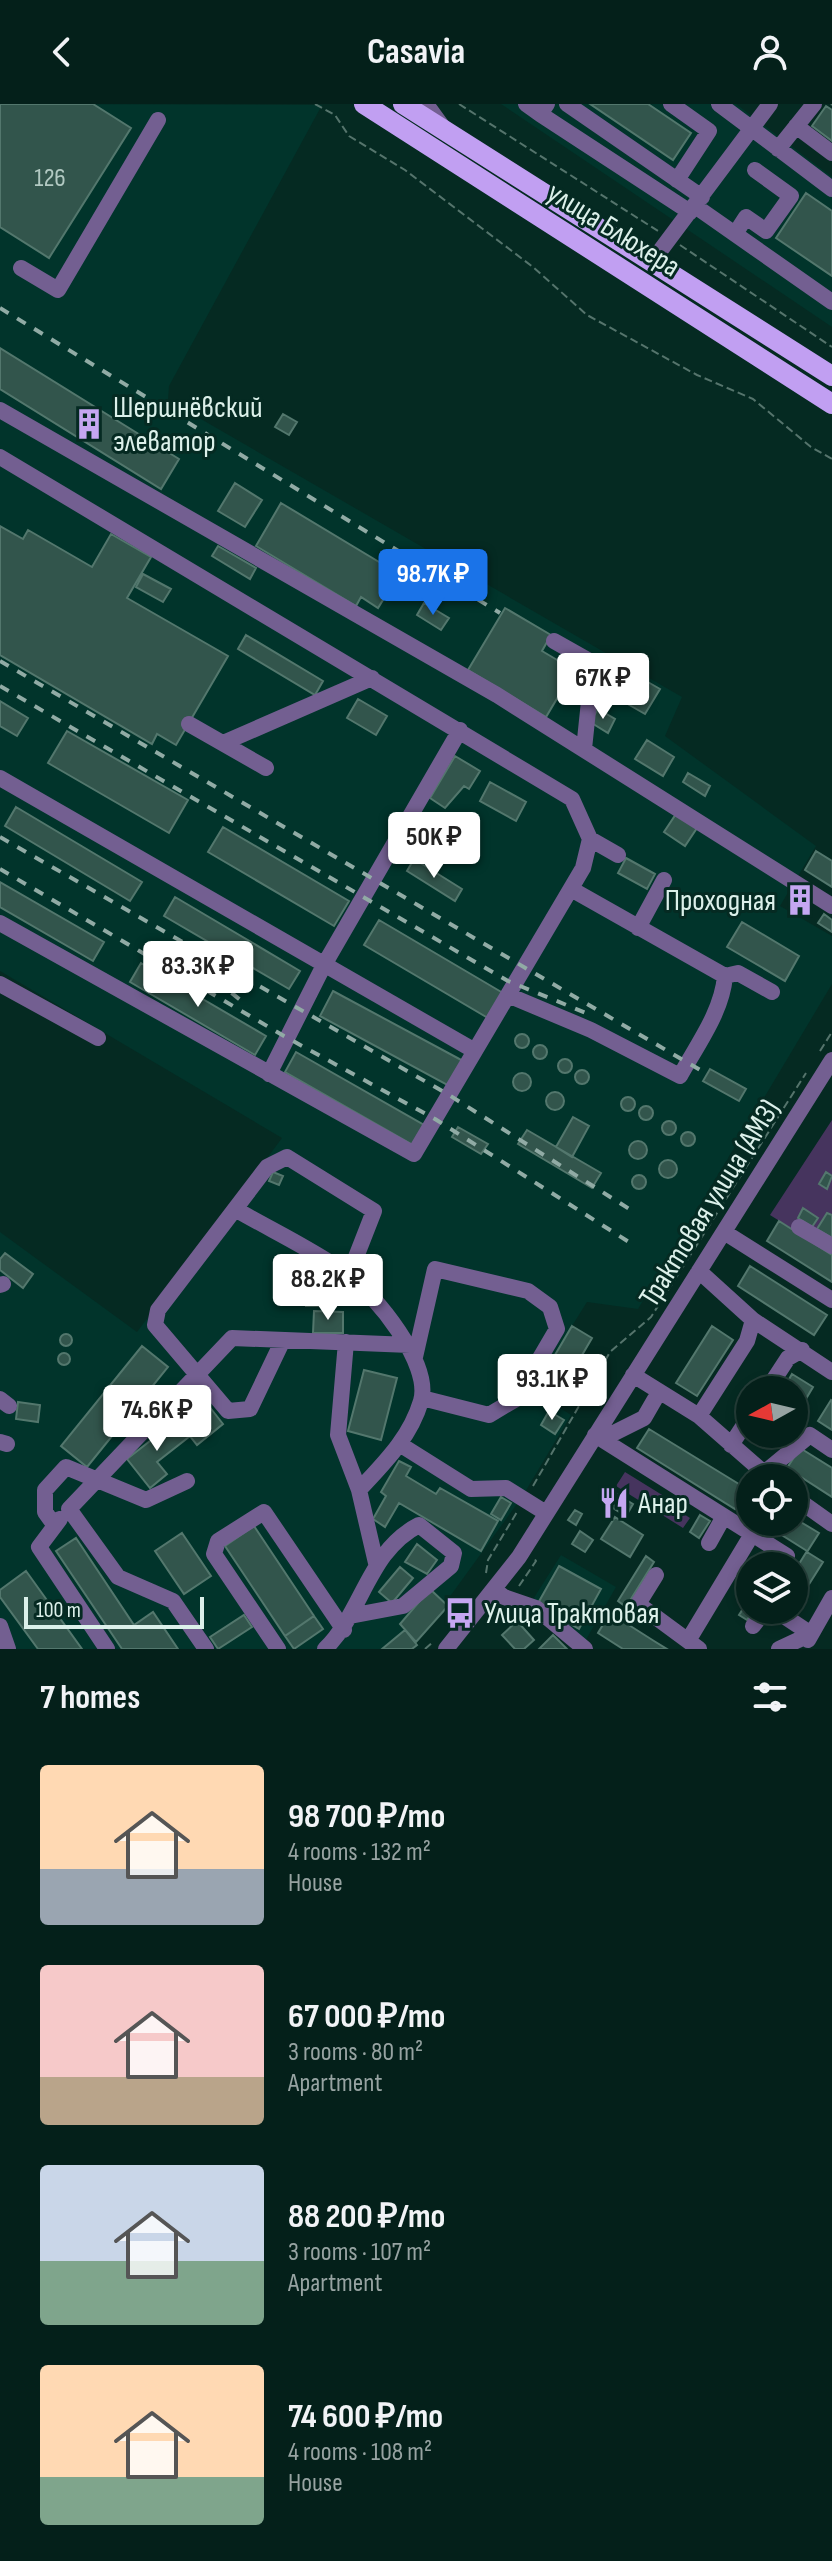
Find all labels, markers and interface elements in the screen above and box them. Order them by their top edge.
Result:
icon: back [40,30,84,74]
icon: person [748,30,792,74]
text: Casavia [367,31,465,74]
house number: 126 [34,163,66,194]
street label: улица Блюхера [540,175,687,285]
place label: Шершнёвский элеватор [113,390,263,460]
building icon: Шершнёвский элеватор [72,407,106,441]
pin: 98.7K ₽ [359,549,507,617]
text: 98.7K ₽ [397,559,470,590]
pin: 67K ₽ [547,653,659,721]
text: 67K ₽ [575,663,631,694]
pin: 50K ₽ [378,812,490,880]
text: 50K ₽ [406,822,462,853]
place label: Проходная [665,883,776,919]
building icon: Проходная [783,883,817,917]
pin: 83.3K ₽ [124,941,272,1009]
text: 83.3K ₽ [161,951,235,982]
street label: Трактовая улица (АМЗ) [632,1093,788,1314]
pin: 88.2K ₽ [254,1254,402,1322]
text: 88.2K ₽ [291,1264,365,1295]
pin: 93.1K ₽ [478,1354,626,1422]
text: 93.1K ₽ [516,1364,588,1395]
north arrow [736,1376,808,1448]
map controls [736,1376,808,1624]
pin: 74.6K ₽ [83,1385,231,1453]
text: 74.6K ₽ [121,1395,193,1426]
button: locate [736,1464,808,1536]
restaurant icon: Анар [597,1486,631,1520]
place label: Анар [637,1486,688,1522]
button: layers [736,1552,808,1624]
scale bar [24,1593,204,1629]
bus stop icon: Улица Трактовая [443,1596,477,1630]
place label: Улица Трактовая [484,1596,660,1632]
text: 100 m [36,1597,81,1624]
icon: filters [748,1675,792,1719]
text: 7 homes [40,1677,140,1718]
text: 98 700 ₽/mo [288,1796,445,1837]
icon: home [104,1797,200,1893]
text: 4 rooms · 132 m² [288,1837,431,1868]
text: House [288,1868,343,1899]
text: 67 000 ₽/mo [288,1996,445,2037]
icon: home [104,1997,200,2093]
text: 3 rooms · 80 m² [288,2037,423,2068]
text: Apartment [288,2068,382,2099]
text: 88 200 ₽/mo [288,2196,445,2237]
icon: home [104,2197,200,2293]
text: 3 rooms · 107 m² [288,2237,431,2268]
text: Apartment [288,2268,382,2299]
text: 74 600 ₽/mo [288,2396,443,2437]
icon: home [104,2397,200,2493]
text: 4 rooms · 108 m² [288,2437,432,2468]
text: House [288,2468,343,2499]

